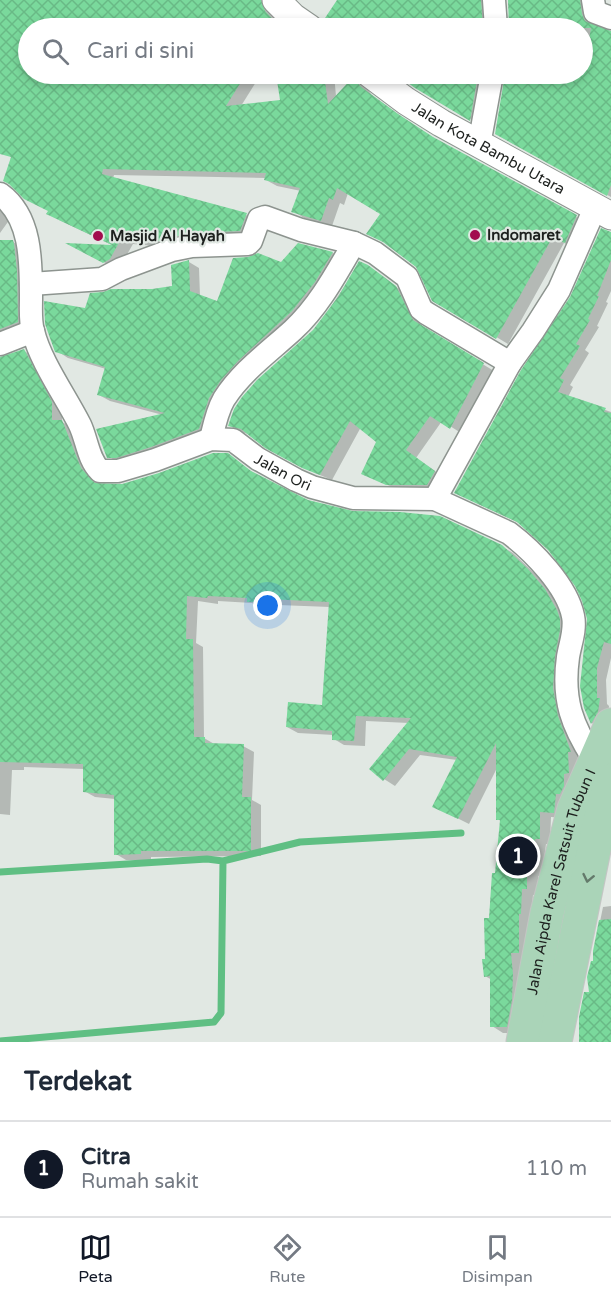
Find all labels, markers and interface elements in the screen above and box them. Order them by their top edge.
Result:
search box [18,18,593,84]
icon: search [39,35,72,68]
text: Cari di sini [87,38,194,64]
street label: Jalan Kota Bambu Utara [409,98,568,198]
place label: Indomaret [487,226,561,244]
place label: Masjid Al Hayah [110,227,225,246]
marker: Indomaret [468,228,482,242]
marker: Masjid Al Hayah [91,229,105,243]
street label: Jalan Ori [251,450,314,495]
your location [253,591,282,620]
street label: Jalan Aipda Karel Satsuit Tubun I [523,766,600,996]
pin: 1 [498,834,538,878]
one-way arrow [582,873,595,883]
text: Terdekat [24,1066,132,1097]
text: Citra [81,1144,131,1170]
text: 1 [37,1157,50,1181]
text: 110 m [526,1157,587,1181]
text: Rumah sakit [81,1170,199,1194]
tab: Peta [78,1231,113,1287]
tab: Rute [269,1231,305,1287]
tab: Disimpan [462,1231,533,1287]

